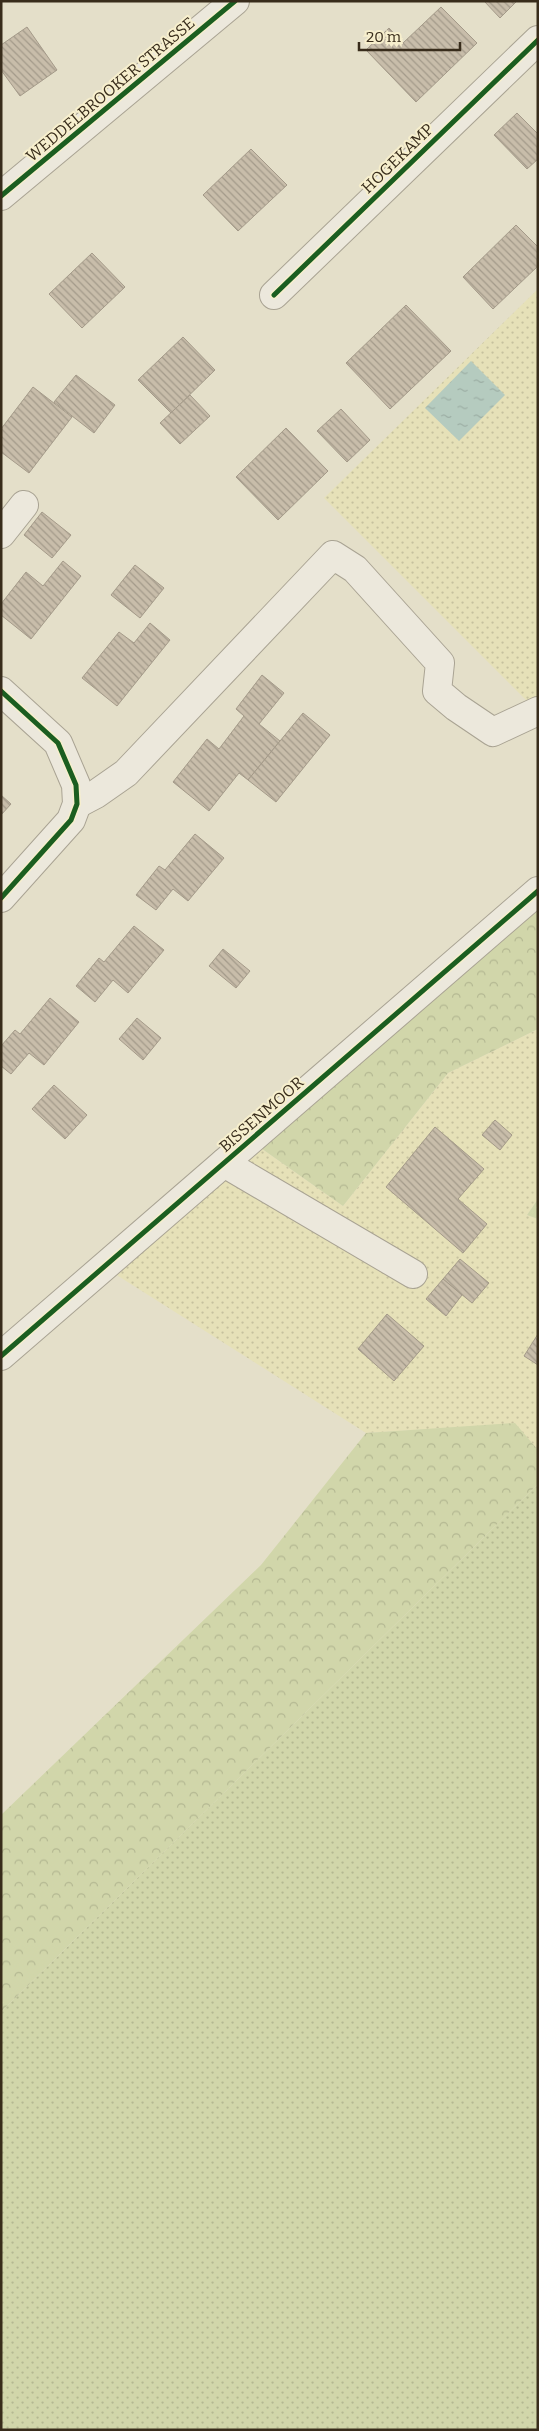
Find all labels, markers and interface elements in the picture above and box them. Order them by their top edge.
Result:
street label: WEDDELBROOKER STRASSE [22,13,199,166]
scale bar [359,20,460,52]
text: 20 m [366,28,402,46]
street label: HOGEKAMP [358,120,437,197]
street label: BISSENMOOR [215,1072,308,1156]

